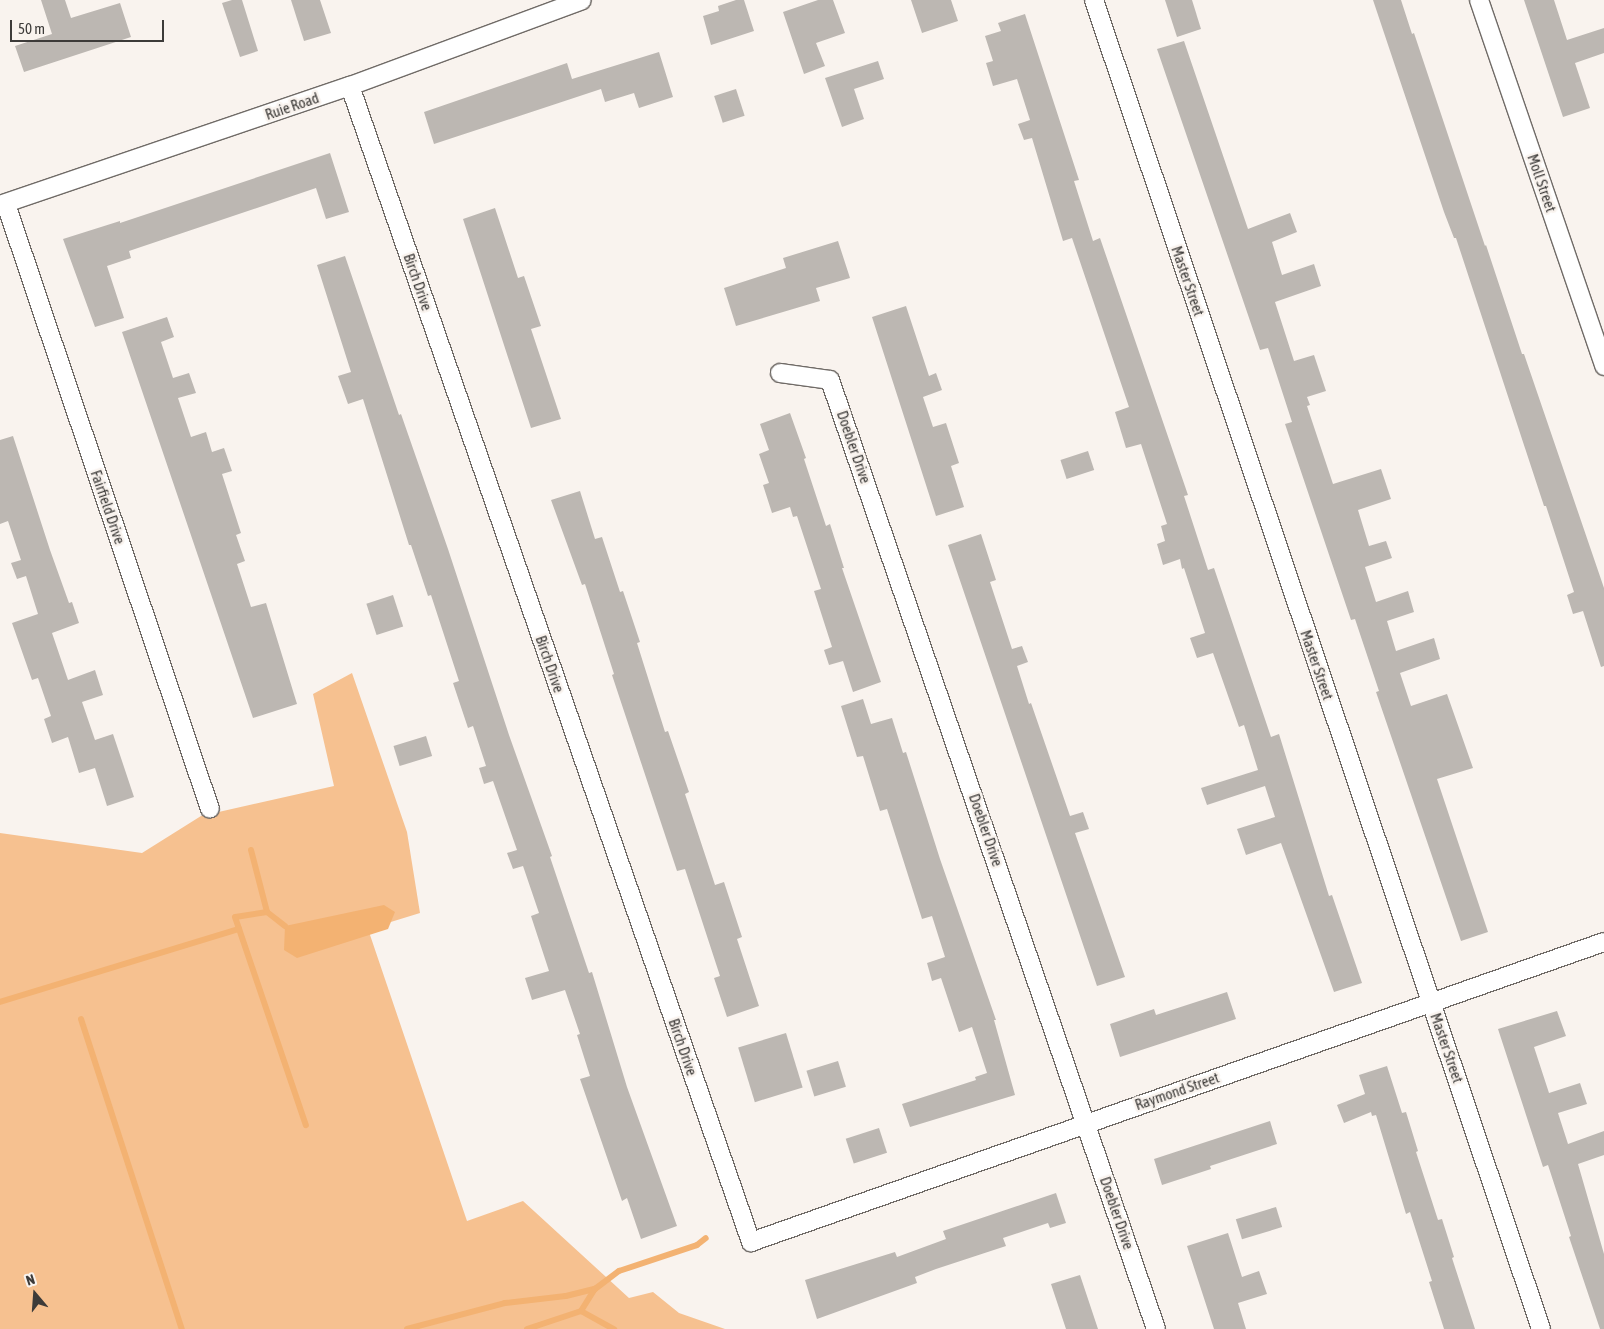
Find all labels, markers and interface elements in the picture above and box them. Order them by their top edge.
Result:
scale bar [12,10,166,42]
text: 50 m [18,20,45,37]
street label: Ruie Road [263,88,321,124]
street label: Moll Street [1524,152,1560,214]
street label: Master Street [1168,244,1208,318]
street label: Birch Drive [400,251,436,313]
street label: Doebler Drive [833,408,875,486]
street label: Fairfield Drive [87,468,129,546]
street label: Master Street [1297,628,1337,702]
street label: Birch Drive [532,633,568,695]
street label: Doebler Drive [965,791,1007,869]
street label: Master Street [1427,1011,1467,1085]
street label: Birch Drive [665,1016,701,1078]
street label: Raymond Street [1133,1068,1221,1114]
street label: Doebler Drive [1096,1174,1138,1252]
north arrow [10,1269,60,1319]
text: N [24,1271,37,1289]

